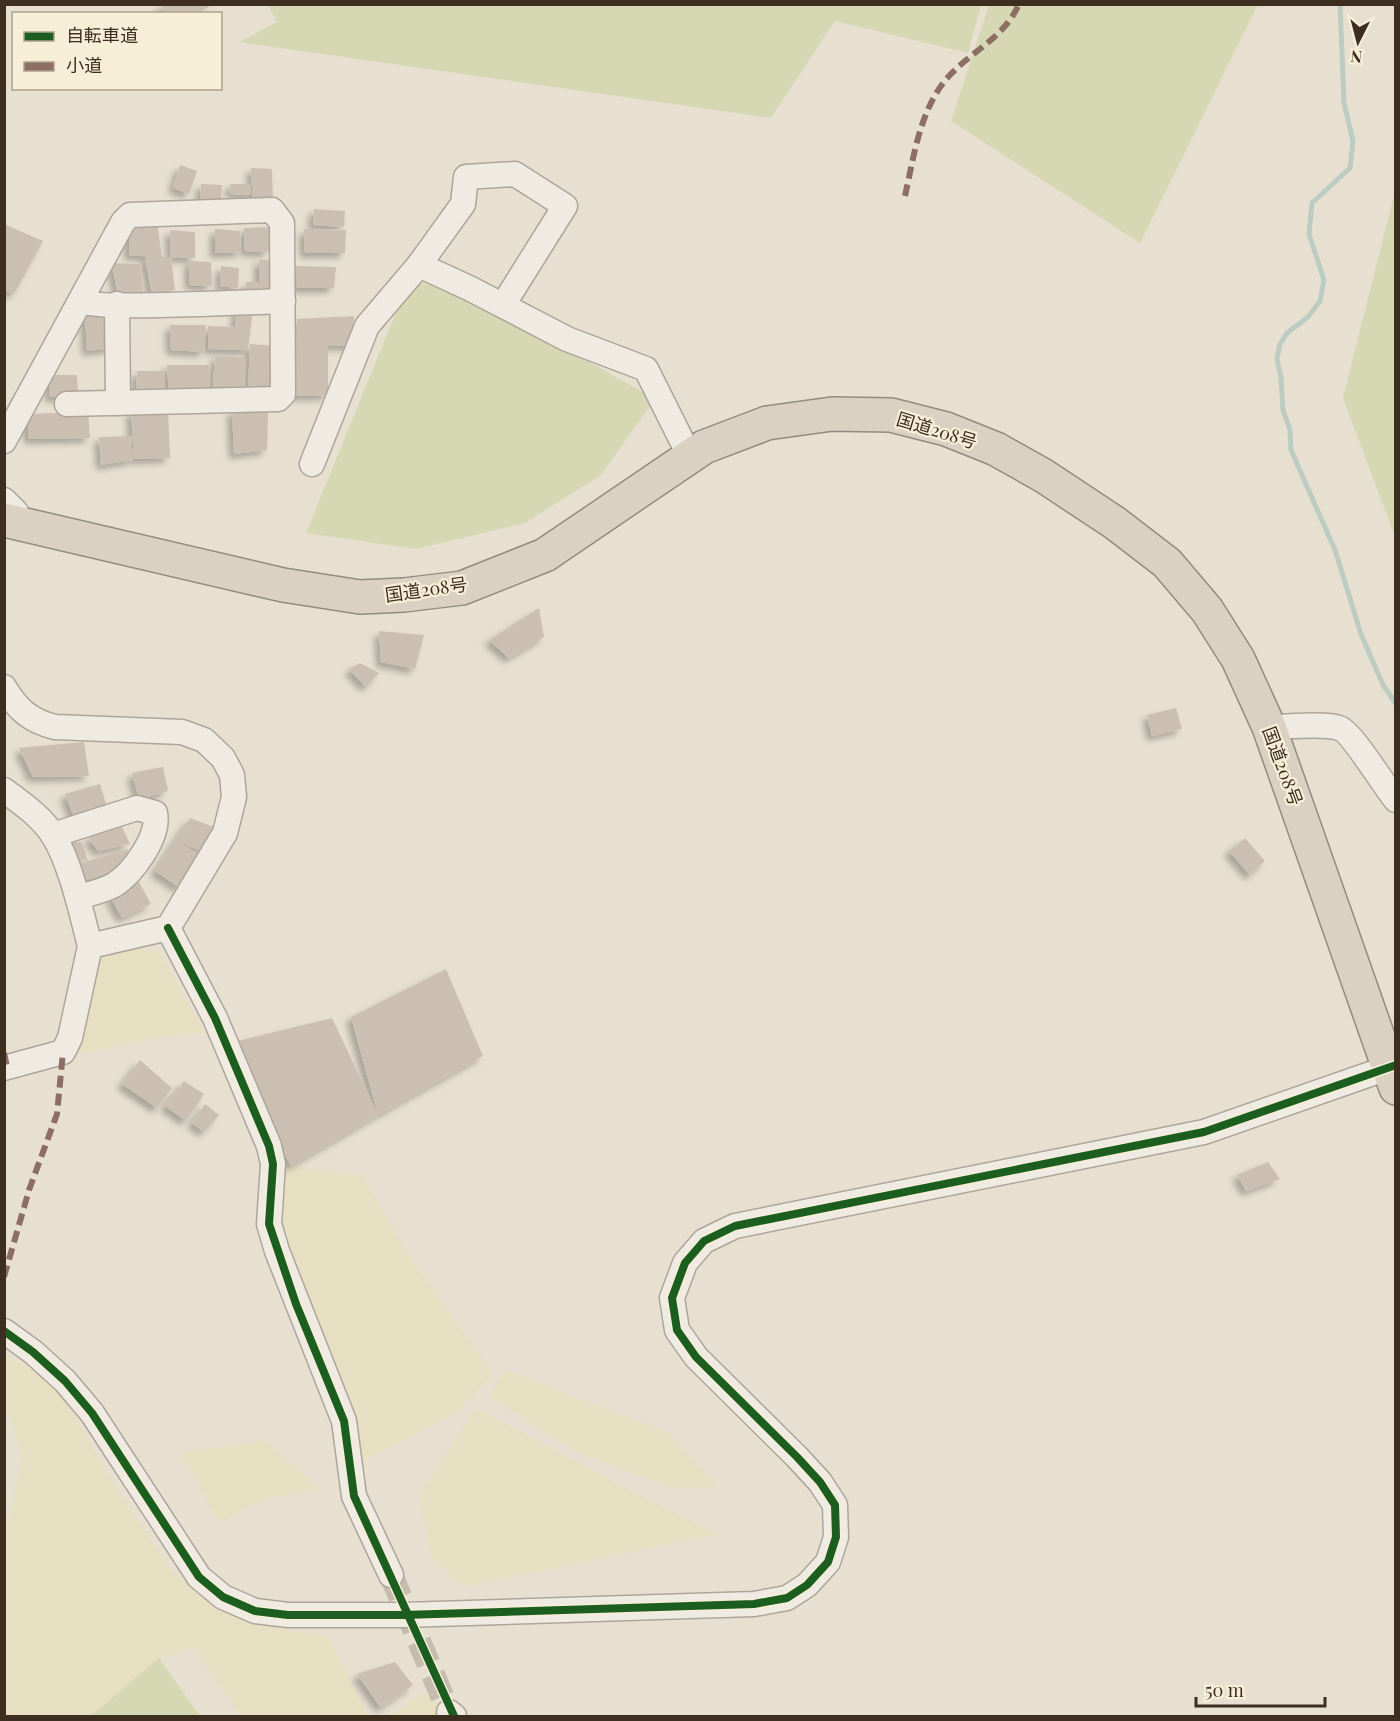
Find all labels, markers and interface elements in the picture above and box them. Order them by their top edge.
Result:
legend [12,12,222,90]
north arrow [1328,12,1388,72]
text: 自転車道 [66,23,138,47]
text: N [1349,46,1363,68]
text: 小道 [66,53,102,77]
street label: 国道208号 [894,406,980,454]
street label: 国道208号 [383,571,469,607]
street label: 国道208号 [1258,723,1308,809]
scale bar [1196,1670,1325,1708]
text: 50 m [1205,1678,1244,1702]

